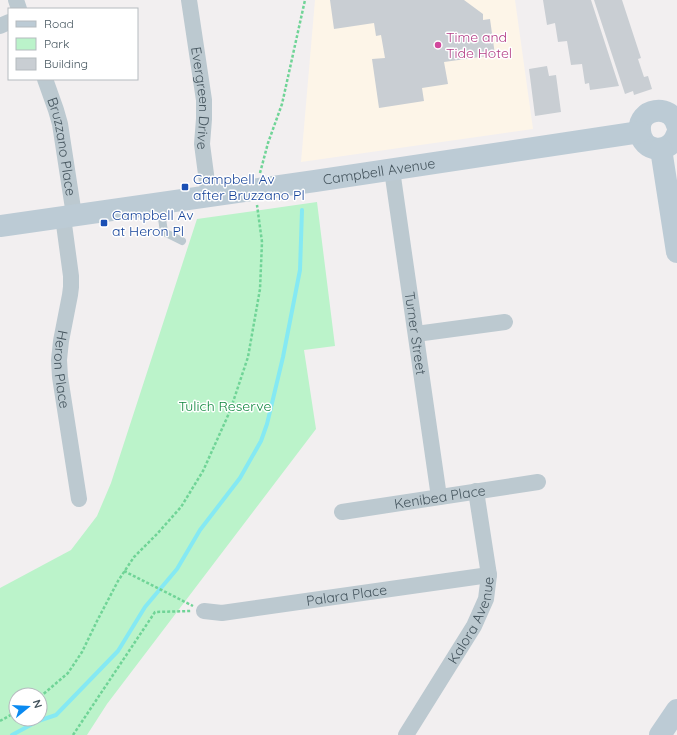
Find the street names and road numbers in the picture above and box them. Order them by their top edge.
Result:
street label: Evergreen Drive [187,45,213,151]
street label: Bruzzano Place [43,95,80,197]
street label: Campbell Avenue [322,154,437,189]
street label: Turner Street [401,291,430,376]
street label: Heron Place [50,329,74,410]
street label: Kenibea Place [393,481,487,513]
street label: Kalora Avenue [444,576,498,667]
street label: Palara Place [305,581,388,610]

